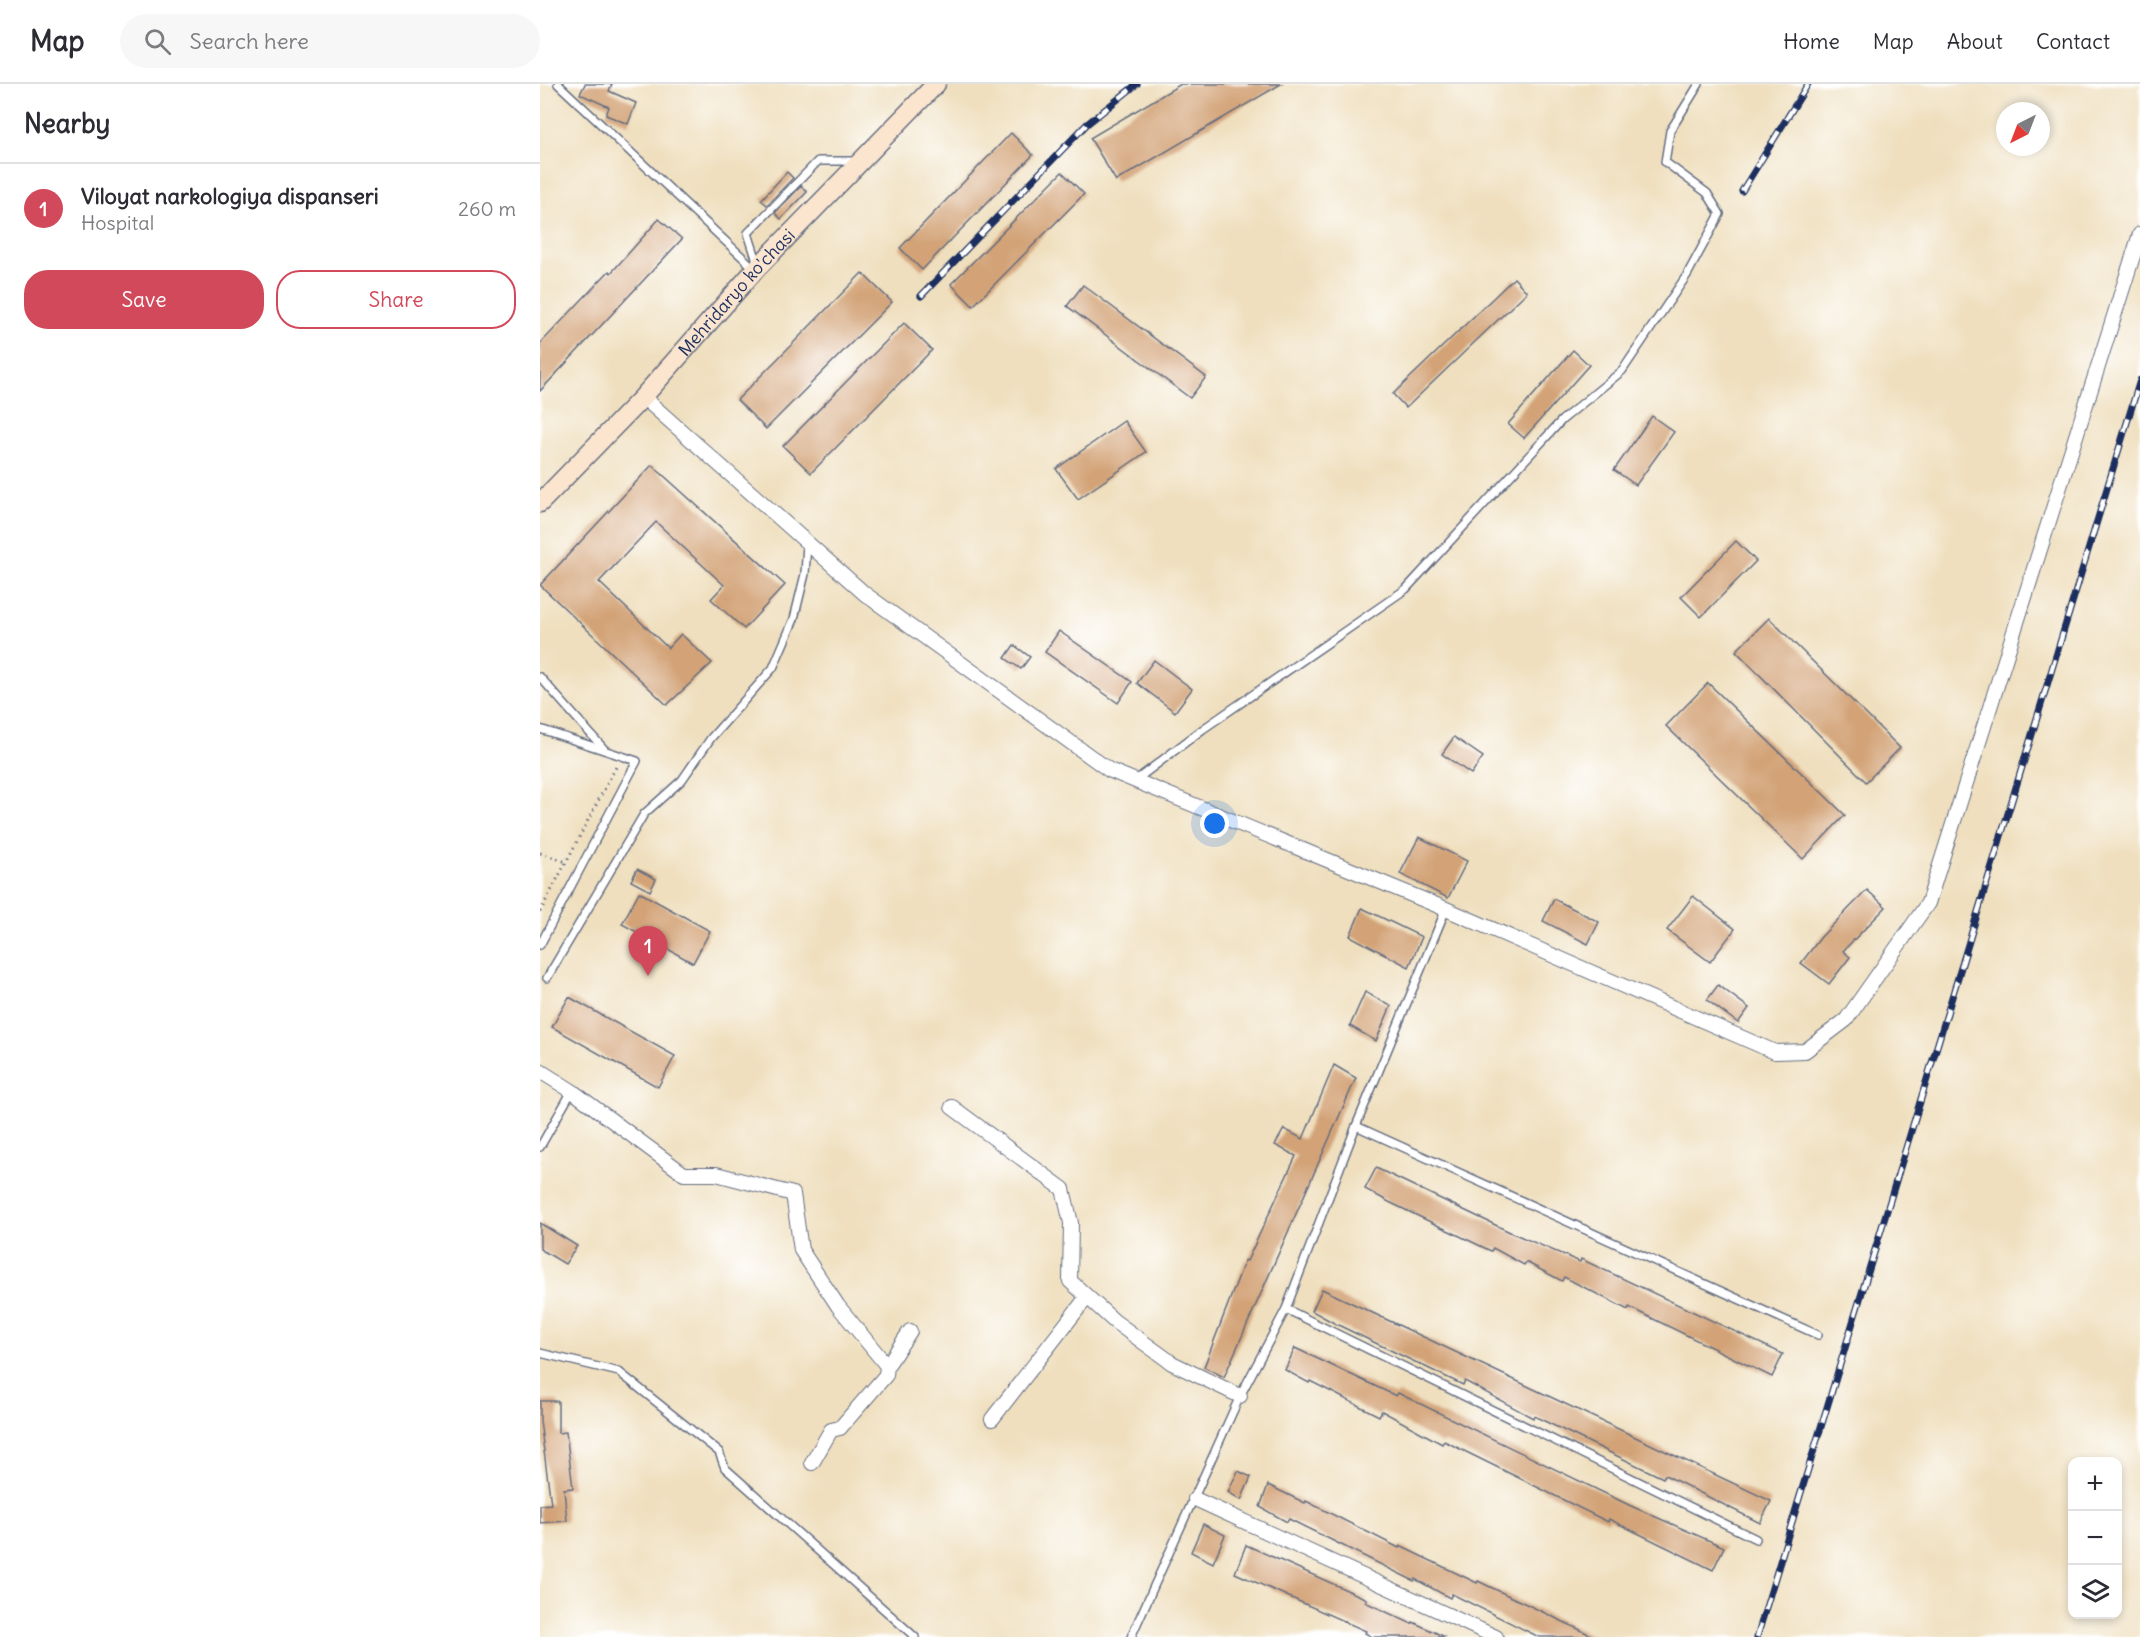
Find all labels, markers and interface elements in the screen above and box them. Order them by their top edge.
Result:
search box [120,14,540,68]
text: Map [30,23,84,59]
icon: search [141,25,174,58]
text: Search here [189,27,309,55]
text: Home [1783,28,1840,55]
text: Map [1873,28,1914,55]
text: About [1947,28,2003,55]
text: Contact [2036,28,2110,55]
north arrow [1996,102,2050,156]
text: Nearby [24,107,110,140]
text: Viloyat narkologiya dispanseri [81,182,379,210]
text: 1 [40,196,47,221]
text: 260 m [458,196,516,221]
text: Hospital [81,210,154,235]
street label: Мehridaryo ko'chasi [673,224,800,360]
button: Save [24,270,264,329]
button: Share [276,270,516,329]
your location [1200,809,1229,838]
pin: 1 [628,926,668,976]
map controls [2068,1457,2122,1619]
button: + [2068,1457,2122,1511]
button: − [2068,1511,2122,1565]
button: layers [2068,1565,2122,1619]

